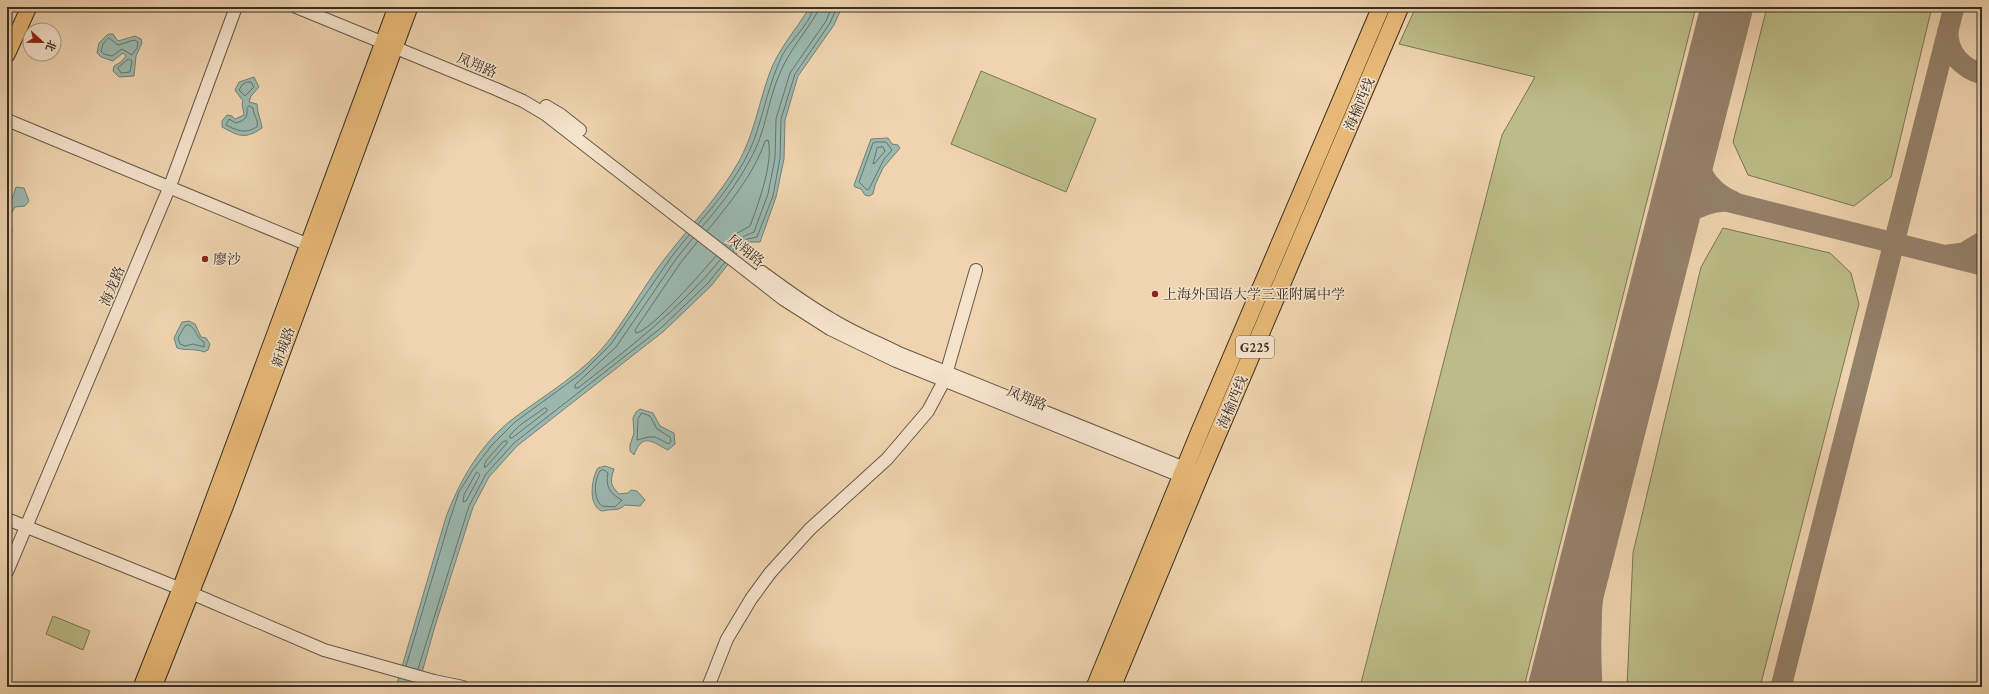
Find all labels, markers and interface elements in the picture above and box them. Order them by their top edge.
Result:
north arrow [22,22,62,62]
text: 北 [43,38,60,53]
street label: 凤翔路 [454,49,500,81]
street label: 海榆西线 [1340,75,1378,133]
street label: 凤翔路 [724,230,768,270]
place label: 廖沙 [213,250,241,268]
marker: 廖沙 [200,254,210,264]
street label: 海龙路 [96,263,128,309]
place label: 上海外国语大学三亚附属中学 [1163,285,1345,303]
marker: 上海外国语大学三亚附属中学 [1150,289,1160,299]
street label: 新城路 [267,324,299,370]
road number: G225 [1236,336,1274,358]
street label: 海榆西线 [1213,373,1251,431]
street label: 凤翔路 [1004,382,1050,414]

